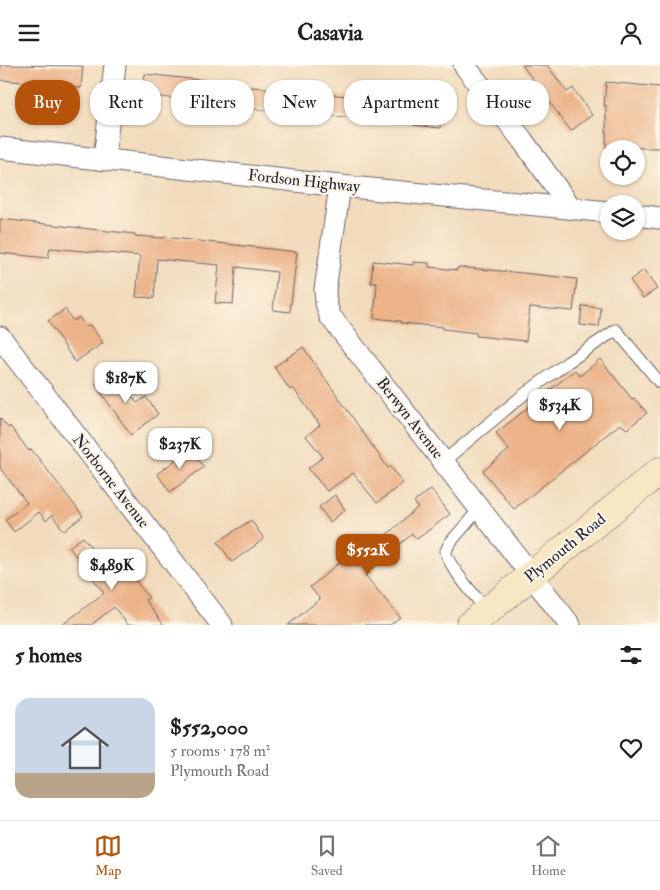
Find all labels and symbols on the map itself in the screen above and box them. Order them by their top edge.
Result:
street label: Fordson Highway [247,165,362,197]
pin: $187K [91,361,161,404]
street label: Berwyn Avenue [372,373,448,463]
pin: $534K [525,389,595,431]
pin: $237K [145,427,215,470]
street label: Norborne Avenue [68,430,154,532]
street label: Plymouth Road [520,509,610,587]
pin: $552K [333,533,403,576]
pin: $489K [77,549,147,591]

